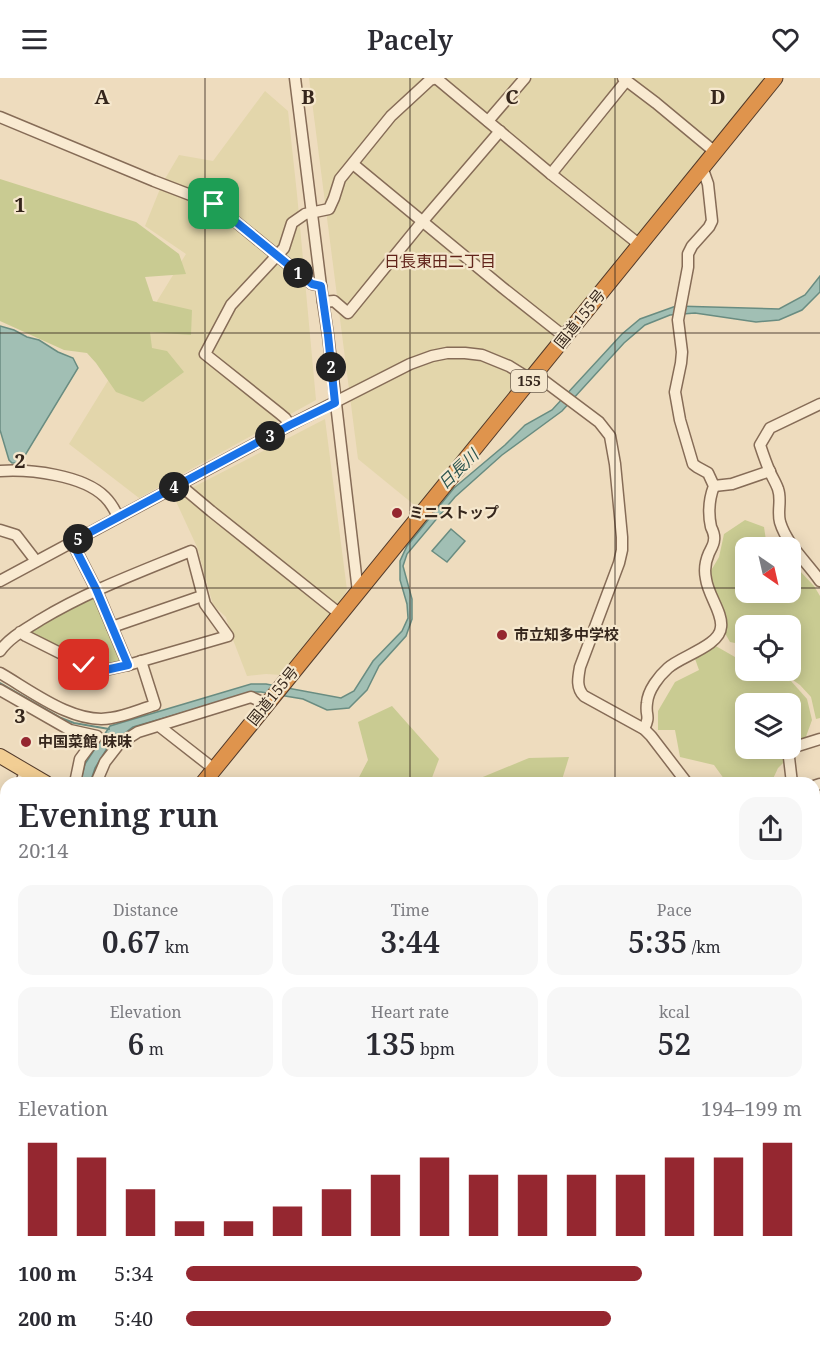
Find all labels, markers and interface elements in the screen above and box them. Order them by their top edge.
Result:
text: Pacely [367,21,453,58]
icon: menu [18,23,51,56]
icon: heart [769,23,802,56]
text: A [94,83,110,110]
text: B [301,83,315,110]
text: C [505,83,519,110]
text: D [710,83,726,110]
pin [188,178,239,229]
icon: arrive [197,187,230,220]
text: 1 [14,191,26,218]
district label: 日長東田二丁目 [384,250,496,272]
pin: 1 [283,258,313,288]
text: 1 [293,262,303,284]
street label: 国道155号 [549,285,609,352]
pin: 2 [316,352,346,382]
text: 2 [326,356,336,378]
road number: 155 [511,370,547,392]
pin: 3 [255,421,285,451]
text: 3 [265,425,275,447]
water label: 日長川 [433,443,484,494]
text: 2 [14,447,26,474]
pin: 4 [159,472,189,502]
text: 4 [169,476,179,498]
place label: ミニストップ [409,502,499,522]
marker: ミニストップ [390,506,404,520]
pin: 5 [63,524,93,554]
text: 5 [73,528,83,550]
north arrow [735,537,801,603]
map controls [735,537,801,759]
button: locate [735,615,801,681]
place label: 市立知多中学校 [514,624,619,644]
marker: 市立知多中学校 [495,628,509,642]
pin [58,639,109,690]
icon: check [67,648,100,681]
street label: 国道155号 [242,662,302,729]
button: layers [735,693,801,759]
text: 3 [14,702,26,729]
place label: 中国菜館 味味 [38,731,132,751]
marker: 中国菜館 味味 [19,735,33,749]
text: Evening run [18,792,219,837]
button: share [739,797,802,860]
text: 20:14 [18,837,68,864]
text: Distance [113,899,178,921]
text: Time [391,899,429,921]
text: Pace [657,899,692,921]
text: 0.67 [102,921,161,962]
text: 3:44 [380,921,440,962]
text: 5:35 [628,921,687,962]
text: km [161,936,189,958]
text: /km [687,936,721,958]
text: Elevation [110,1001,182,1023]
text: Heart rate [371,1001,449,1023]
text: kcal [659,1001,690,1023]
text: 6 [128,1023,144,1064]
text: 135 [365,1023,416,1064]
text: 52 [657,1023,691,1064]
text: m [144,1038,164,1060]
text: bpm [416,1038,455,1060]
text: Elevation [18,1095,108,1122]
text: 194–199 m [701,1095,802,1122]
text: 100 m [18,1260,77,1287]
text: 5:34 [114,1260,153,1287]
text: 200 m [18,1305,77,1332]
text: 5:40 [114,1305,153,1332]

